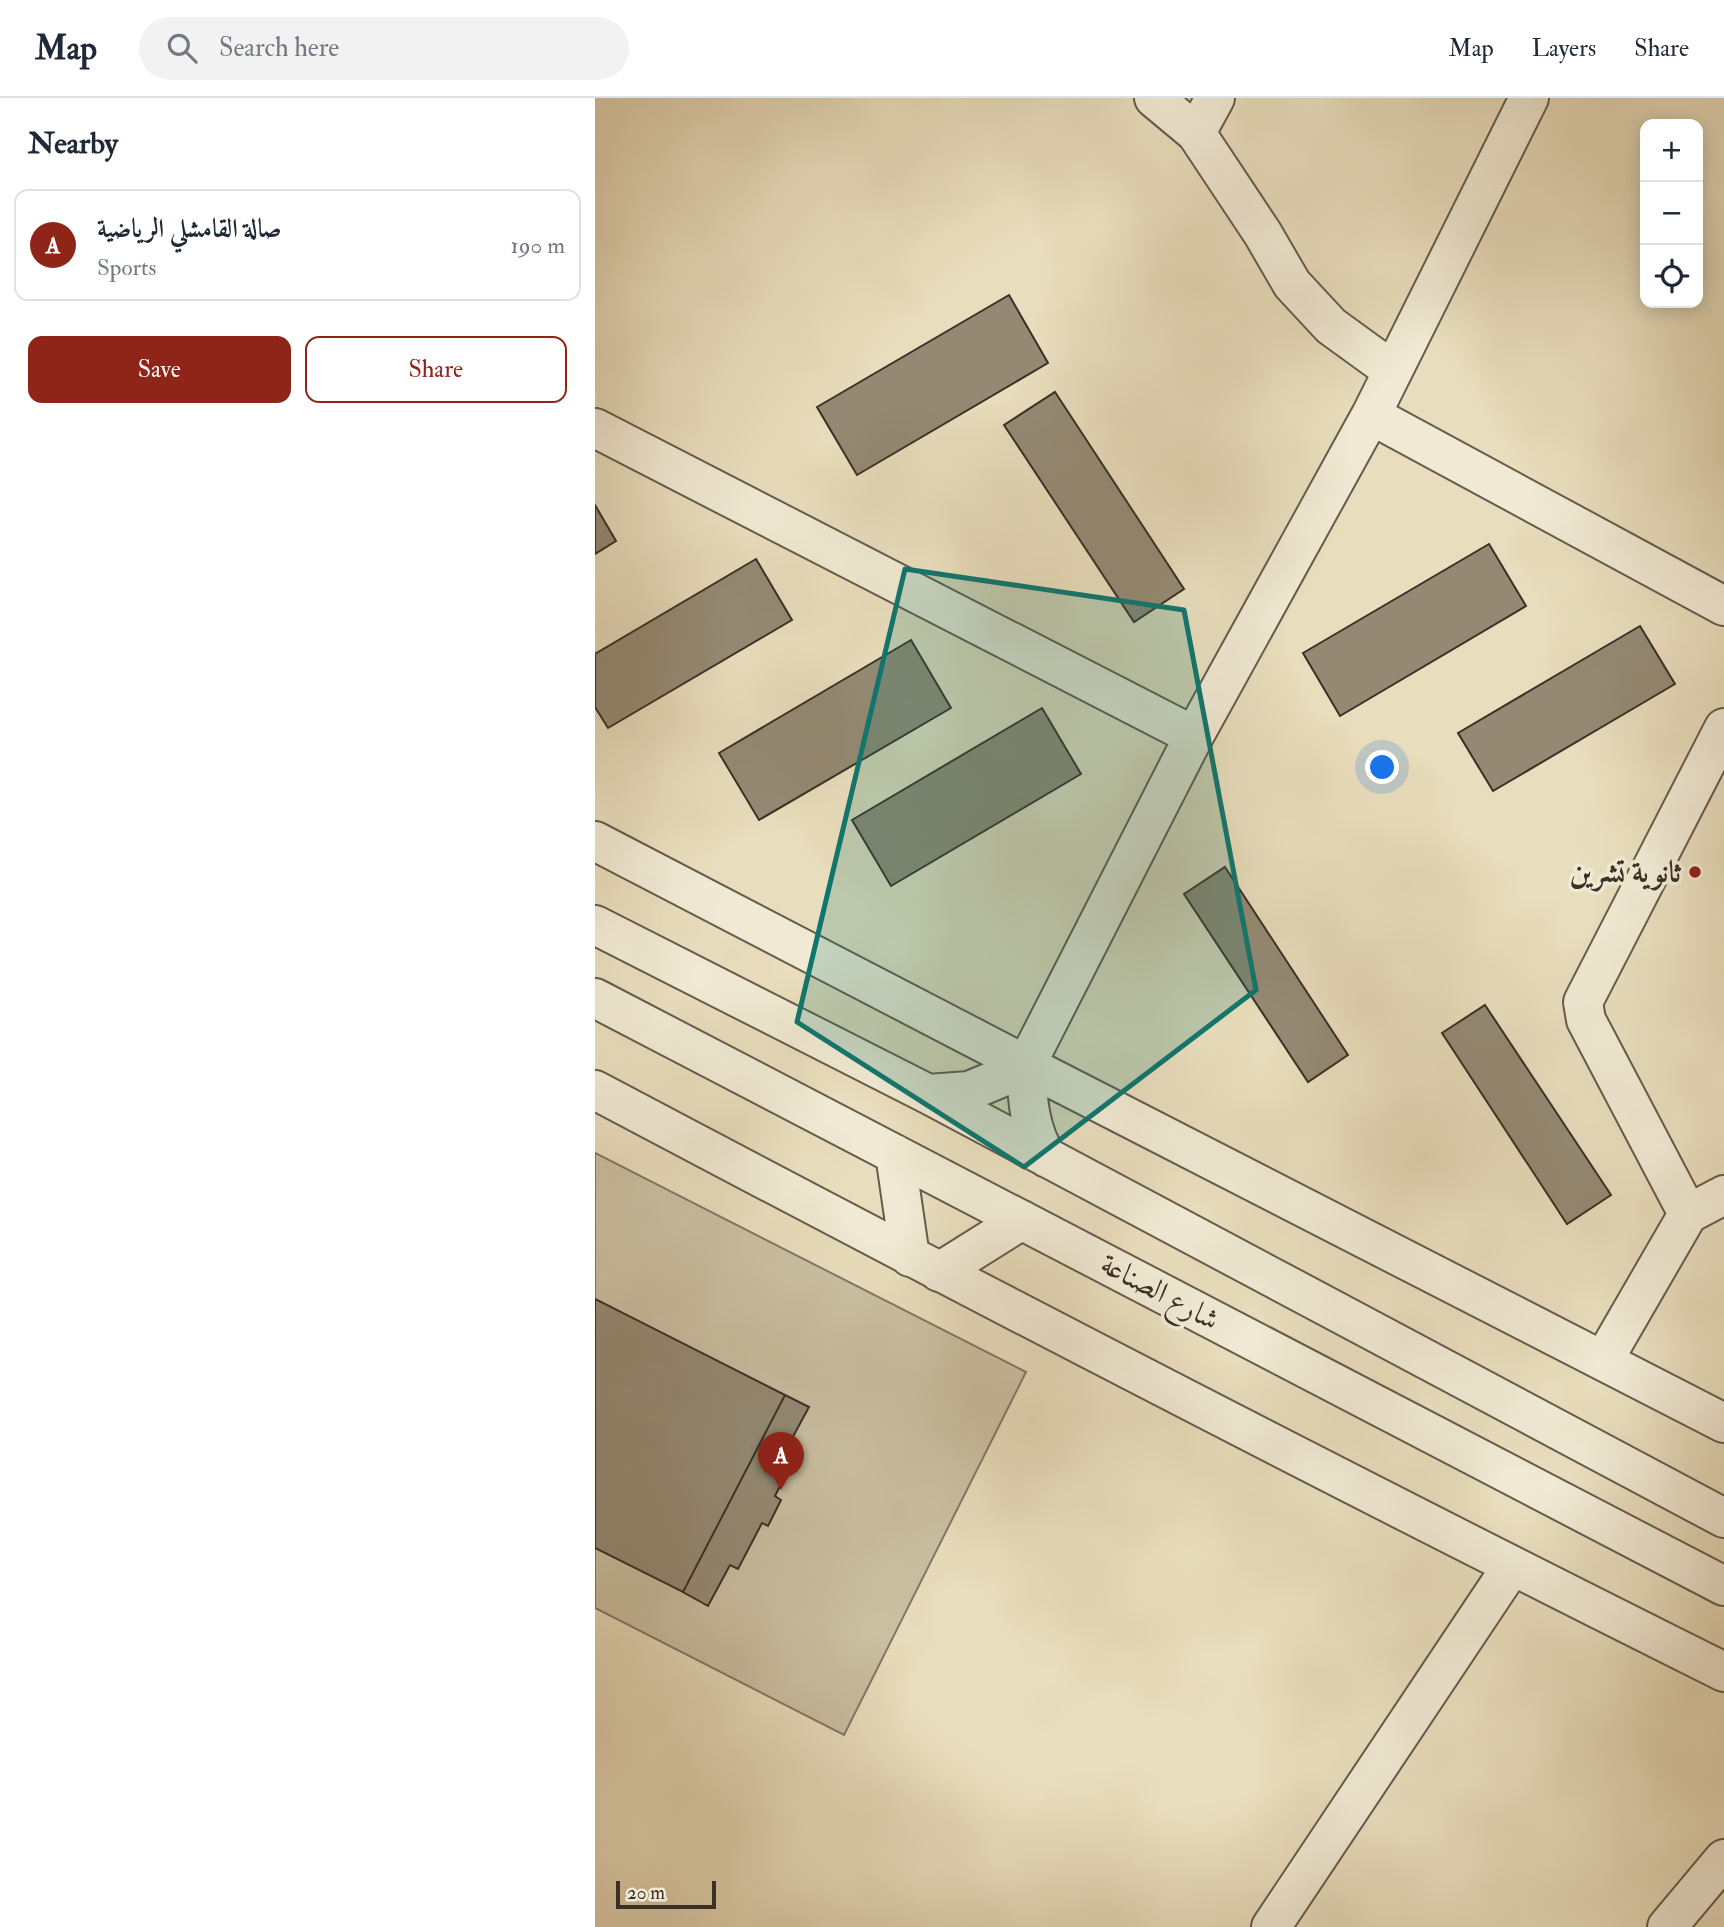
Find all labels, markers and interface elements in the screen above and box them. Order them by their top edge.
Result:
search box [139,17,629,80]
text: Map [35,28,97,69]
icon: search [163,29,201,67]
text: Search here [219,32,339,64]
text: Map [1449,33,1494,64]
text: Layers [1532,33,1596,64]
text: Share [1634,33,1689,64]
map controls [1640,119,1703,308]
button: + [1640,119,1703,182]
text: Nearby [28,125,118,162]
button: − [1640,182,1703,245]
text: صالة القامشلي الرياضية [97,213,282,245]
text: A [46,231,60,260]
text: 190 m [511,231,565,260]
button: locate [1640,245,1703,308]
text: Sports [97,253,156,282]
button: Save [28,336,291,403]
button: Share [305,336,567,403]
your location [1365,750,1399,784]
place label: ثانوية تشرين [1570,854,1682,892]
marker: ثانوية تشرين [1687,864,1703,880]
street label: شارع الصناعة [1092,1245,1226,1344]
pin: A [758,1432,804,1490]
scale bar [616,1878,716,1910]
text: 20 m [627,1881,665,1905]

